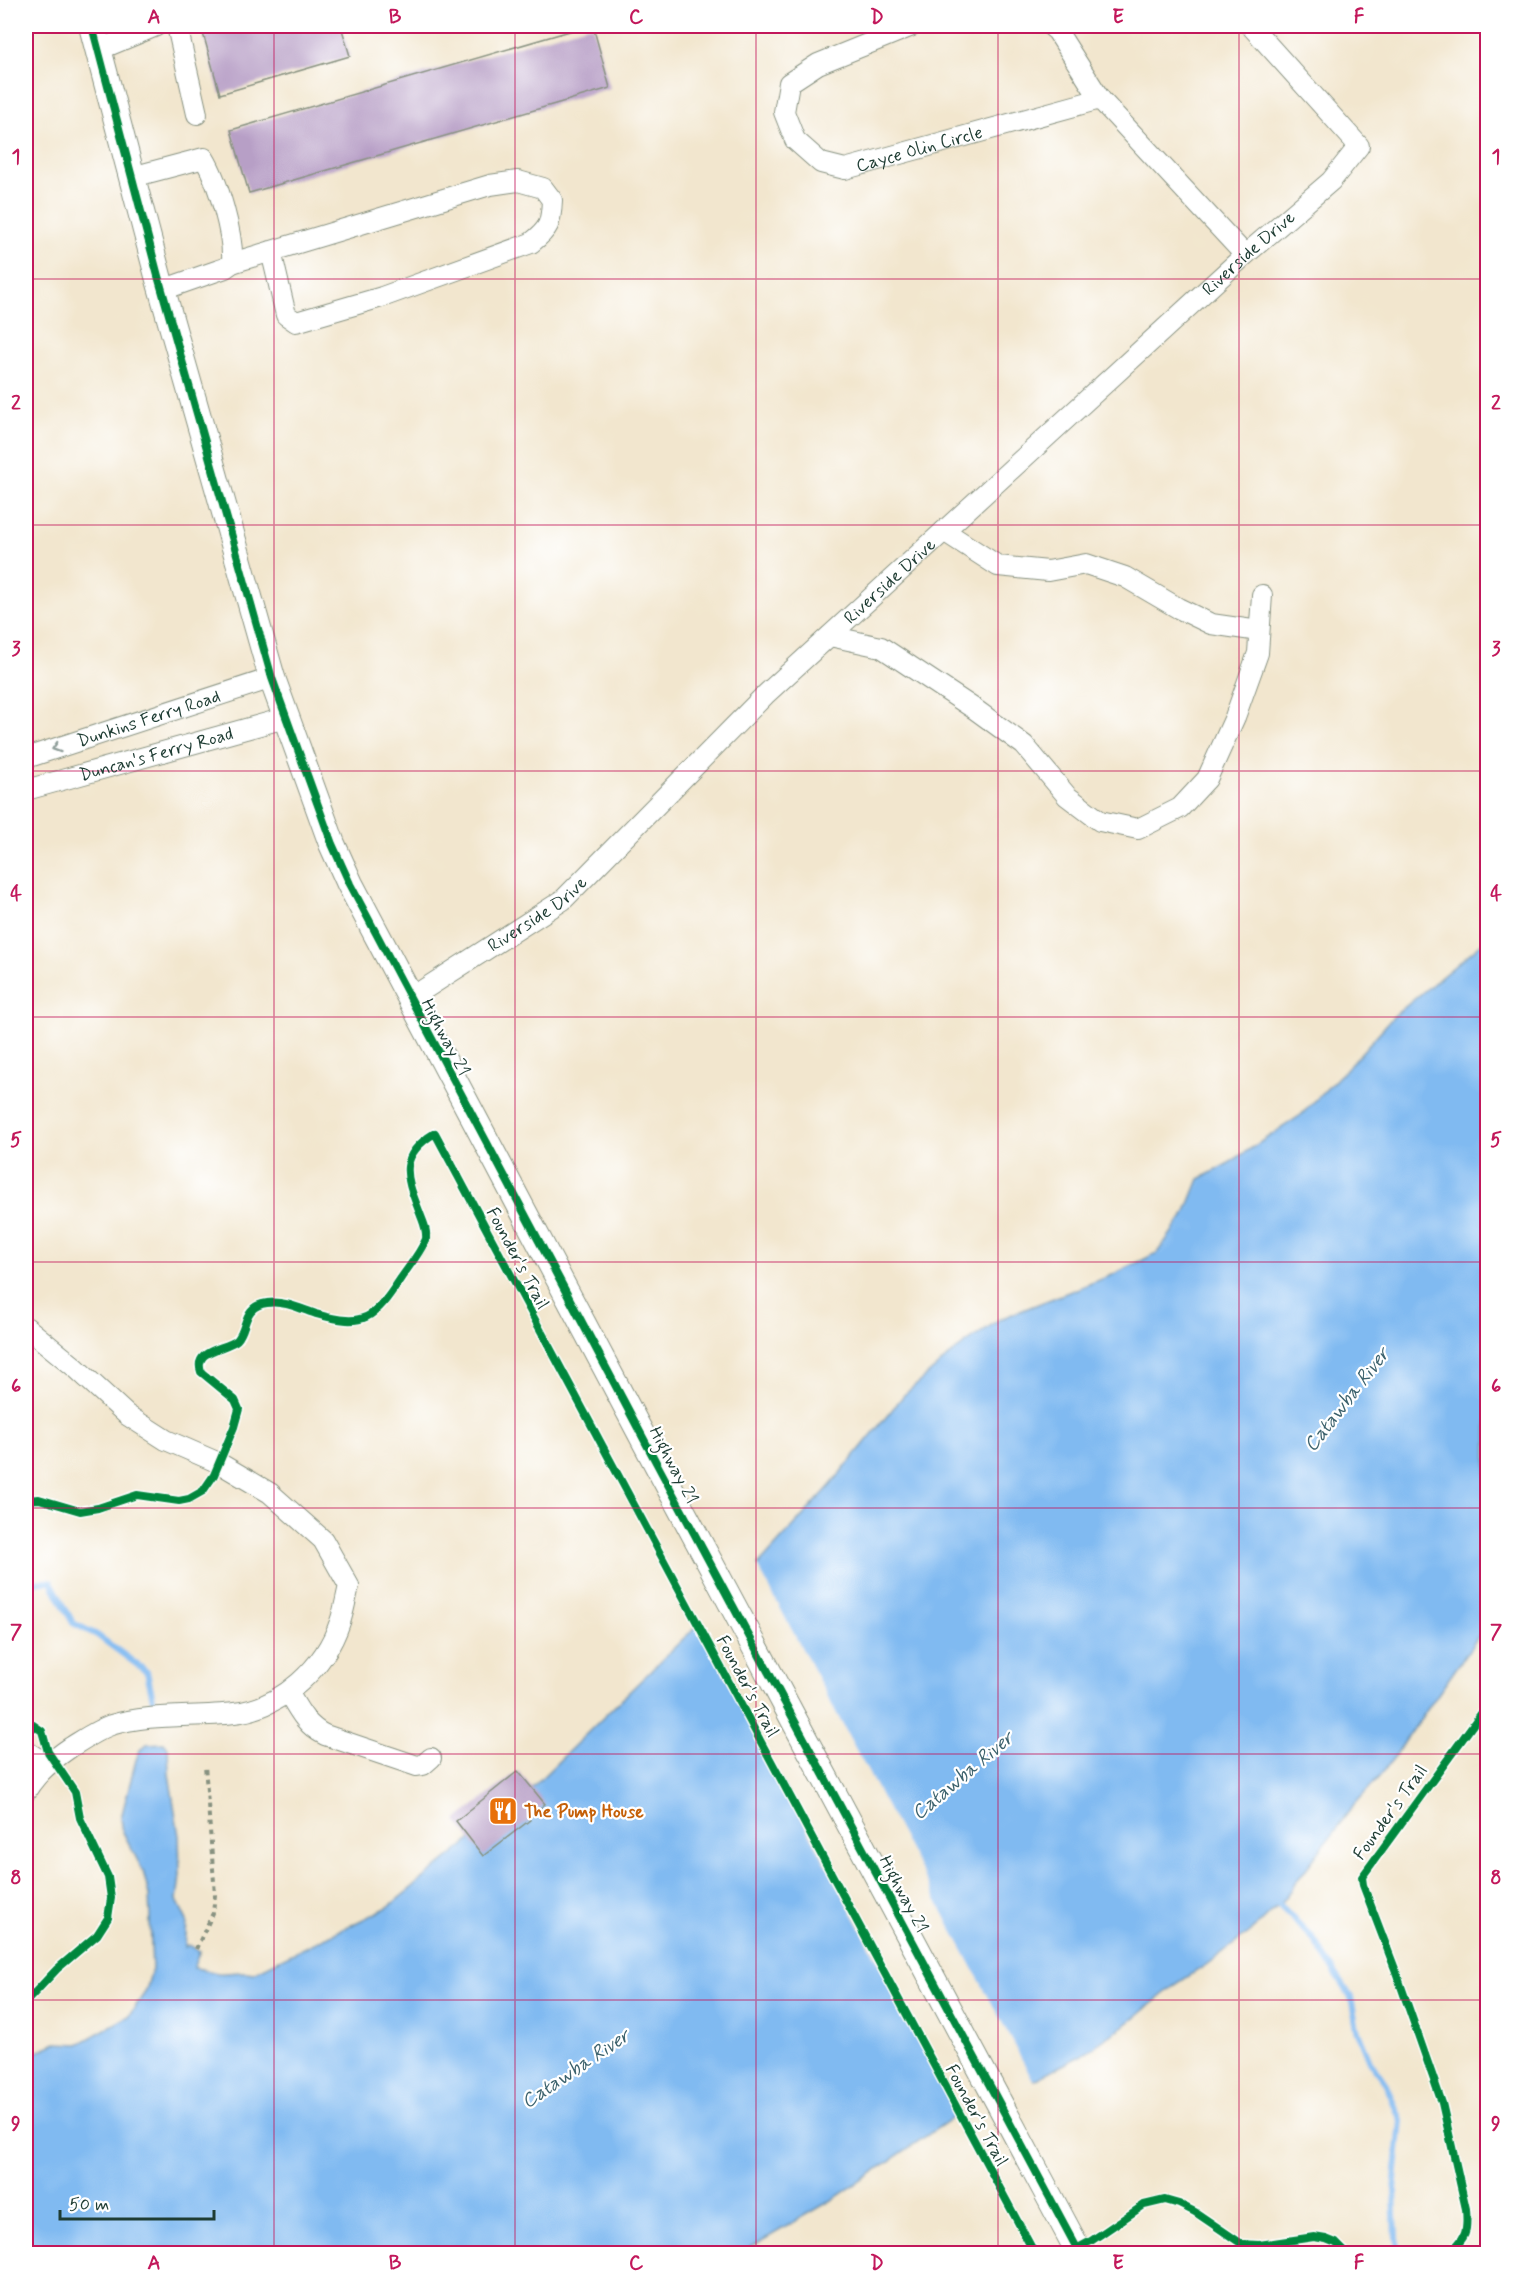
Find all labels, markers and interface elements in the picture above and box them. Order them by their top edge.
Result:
text: A [147,4,161,31]
text: B [389,4,402,31]
text: C [629,4,644,31]
text: D [870,4,884,31]
text: E [1112,4,1124,31]
text: F [1354,4,1365,31]
street label: Cayce Olin Circle [854,121,985,178]
text: 1 [12,144,20,171]
text: 1 [1492,144,1500,171]
street label: Riverside Drive [1197,206,1301,301]
text: 2 [11,390,21,417]
text: 2 [1491,390,1501,417]
street label: Riverside Drive [839,533,942,630]
text: 3 [11,636,21,663]
text: 3 [1491,636,1501,663]
street label: Dunkins Ferry Road [74,685,224,754]
street label: Duncan's Ferry Road [77,722,236,788]
one-way arrow [51,741,62,753]
street label: Riverside Drive [483,871,593,958]
text: 4 [10,881,22,908]
text: 4 [1490,881,1502,908]
street label: Highway 21 [413,995,475,1081]
text: 5 [10,1127,22,1154]
text: 5 [1490,1127,1502,1154]
street label: Founder's Trail [480,1203,554,1314]
water label: Catawba River [1298,1340,1398,1458]
text: 6 [11,1373,21,1400]
text: 6 [1491,1373,1501,1400]
street label: Highway 21 [641,1423,703,1509]
text: 7 [10,1619,22,1646]
text: 7 [1490,1619,1502,1646]
street label: Founder's Trail [710,1631,784,1742]
water label: Catawba River [906,1724,1022,1827]
street label: Founder's Trail [1348,1760,1434,1865]
restaurant icon: The Pump House [487,1795,519,1827]
place label: The Pump House [524,1800,644,1824]
street label: Highway 21 [871,1852,933,1938]
text: 8 [10,1865,22,1892]
text: 8 [1490,1865,1502,1892]
water label: Catawba River [516,2022,637,2115]
street label: Founder's Trail [939,2060,1013,2171]
text: 9 [11,2111,21,2138]
text: 9 [1491,2111,1501,2138]
scale bar [60,2183,214,2221]
text: 50 m [69,2193,109,2217]
text: A [147,2250,161,2277]
text: B [389,2250,402,2277]
text: C [629,2250,644,2277]
text: D [870,2250,884,2277]
text: E [1112,2250,1124,2277]
text: F [1354,2250,1365,2277]

